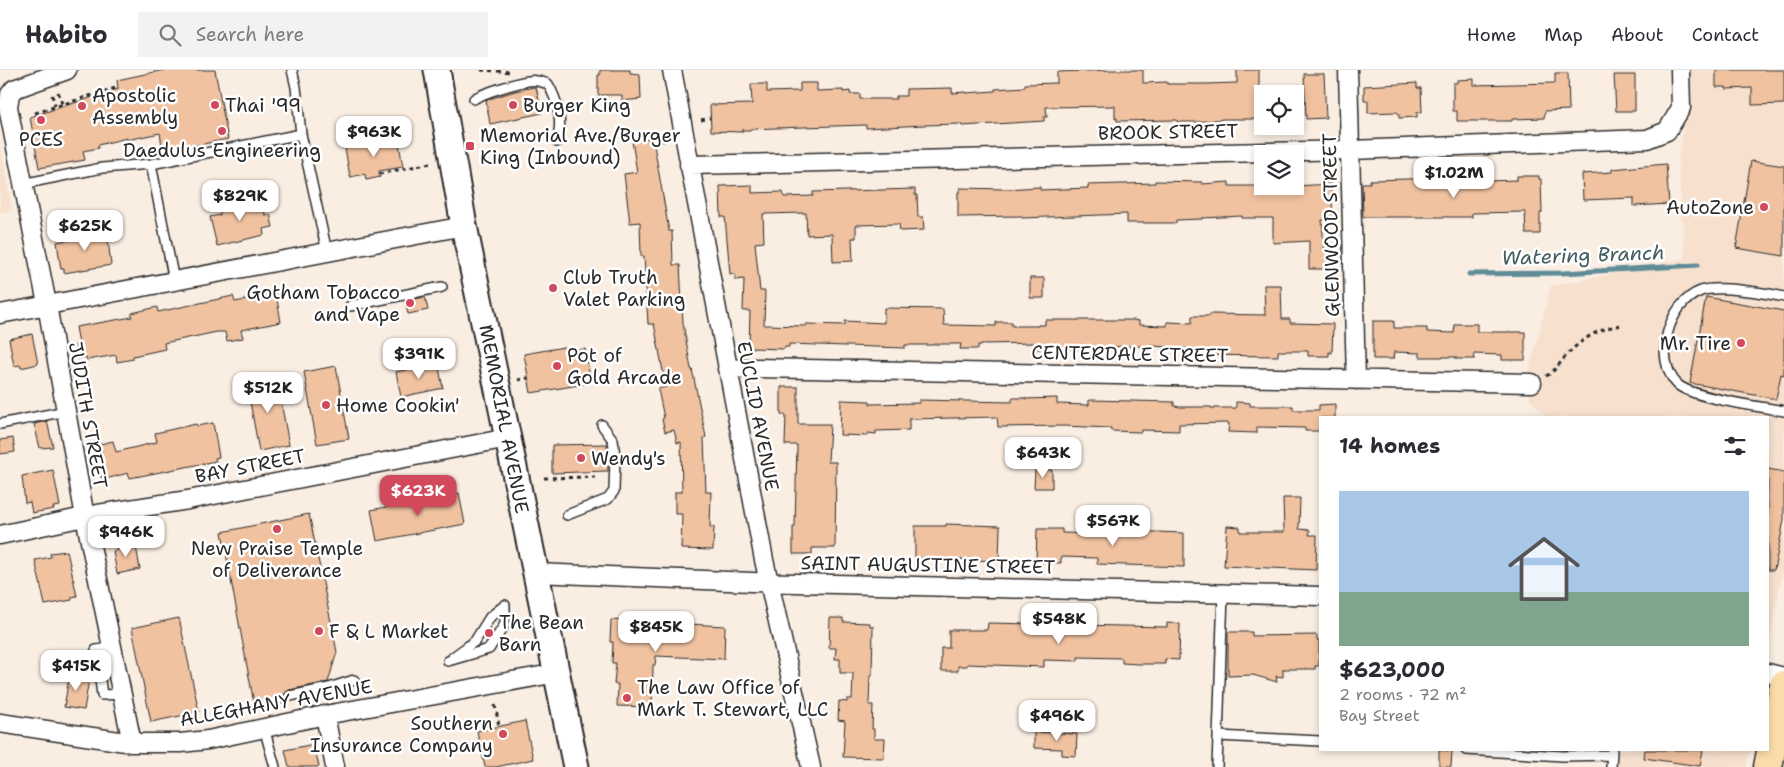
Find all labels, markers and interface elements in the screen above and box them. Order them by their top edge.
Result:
search box [138,12,488,57]
text: Habito [25,19,108,51]
icon: search [156,21,184,49]
text: Search here [196,22,304,47]
text: Home [1467,23,1516,47]
text: Map [1544,23,1583,47]
text: About [1611,23,1664,47]
text: Contact [1692,23,1759,47]
place label: Apostolic Assembly [92,83,178,130]
map controls [1254,85,1304,195]
button: locate [1254,85,1304,135]
place label: Thai '99 [225,93,301,118]
place label: Burger King [523,93,631,118]
marker: Thai '99 [209,99,221,111]
marker: Burger King [507,99,519,111]
marker: Apostolic Assembly [76,100,88,112]
marker: PCES [35,114,47,126]
pin: $963K [339,116,409,158]
street label: BROOK STREET [1098,118,1239,146]
text: $963K [347,121,401,142]
place label: Memorial Ave./Burger King (Inbound) [480,123,681,170]
marker: Daedulus Engineering [216,125,228,137]
place label: PCES [19,127,63,152]
street label: GLENWOOD STREET [1317,133,1345,317]
place label: Daedulus Engineering [123,138,321,163]
marker: Memorial Ave./Burger King (Inbound) [464,140,476,152]
button: layers [1254,145,1304,195]
pin: $1.02M [1413,156,1495,199]
text: $1.02M [1424,162,1484,183]
pin: $829K [205,180,275,222]
text: $829K [213,185,267,206]
place label: AutoZone [1666,195,1754,220]
marker: AutoZone [1758,201,1770,213]
pin: $625K [50,210,120,252]
text: $625K [58,215,112,236]
water label: Watering Branch [1501,239,1665,271]
place label: Club Truth Valet Parking [563,265,685,312]
place label: Gotham Tobacco and Vape [246,280,400,327]
marker: Club Truth Valet Parking [547,282,559,294]
marker: Gotham Tobacco and Vape [404,297,416,309]
street label: MEMORIAL AVENUE [473,322,535,516]
place label: Mr. Tire [1660,331,1731,356]
marker: Mr. Tire [1735,337,1747,349]
pin: $391K [384,338,454,380]
street label: EUCLID AVENUE [731,339,785,493]
street label: JUDITH STREET [63,340,113,491]
street label: CENTERDALE STREET [1031,340,1229,368]
text: $391K [394,343,444,364]
place label: Pot of Gold Arcade [567,343,682,390]
marker: Pot of Gold Arcade [551,360,563,372]
pin: $512K [233,372,303,414]
text: $512K [243,377,293,398]
place label: Home Cookin' [336,393,460,418]
marker: Home Cookin' [320,399,332,411]
text: 14 homes [1339,432,1440,460]
icon: filters [1721,432,1749,460]
pin: $643K [1008,436,1078,479]
text: $643K [1016,442,1070,463]
street label: BAY STREET [193,443,307,489]
place label: Wendy's [591,446,666,471]
marker: Wendy's [575,452,587,464]
pin: $623K [383,474,453,517]
text: $623K [391,480,445,501]
pin: $567K [1078,504,1148,547]
text: $567K [1086,510,1140,531]
pin: $946K [91,516,161,558]
text: $946K [99,521,153,542]
marker: New Praise Temple of Deliverance [271,523,283,535]
icon: home [1499,524,1589,614]
place label: New Praise Temple of Deliverance [191,536,363,583]
street label: SAINT AUGUSTINE STREET [800,550,1056,580]
pin: $548K [1024,602,1094,645]
text: $548K [1032,608,1086,629]
place label: The Bean Barn [499,610,584,657]
pin: $845K [621,610,691,653]
text: $845K [629,616,683,637]
place label: F & L Market [329,619,449,644]
marker: F & L Market [313,625,325,637]
marker: The Bean Barn [483,627,495,639]
pin: $415K [41,650,111,692]
text: $415K [51,655,101,676]
text: $623,000 [1339,656,1445,684]
street label: ALLEGHANY AVENUE [178,674,374,732]
place label: The Law Office of Mark T. Stewart, LLC [637,675,828,722]
text: 2 rooms · 72 m² [1339,684,1467,705]
marker: The Law Office of Mark T. Stewart, LLC [621,692,633,704]
pin: $496K [1022,700,1092,742]
text: $496K [1030,705,1084,726]
text: Bay Street [1339,705,1420,726]
place label: Southern Insurance Company [310,711,493,758]
marker: Southern Insurance Company [497,728,509,740]

